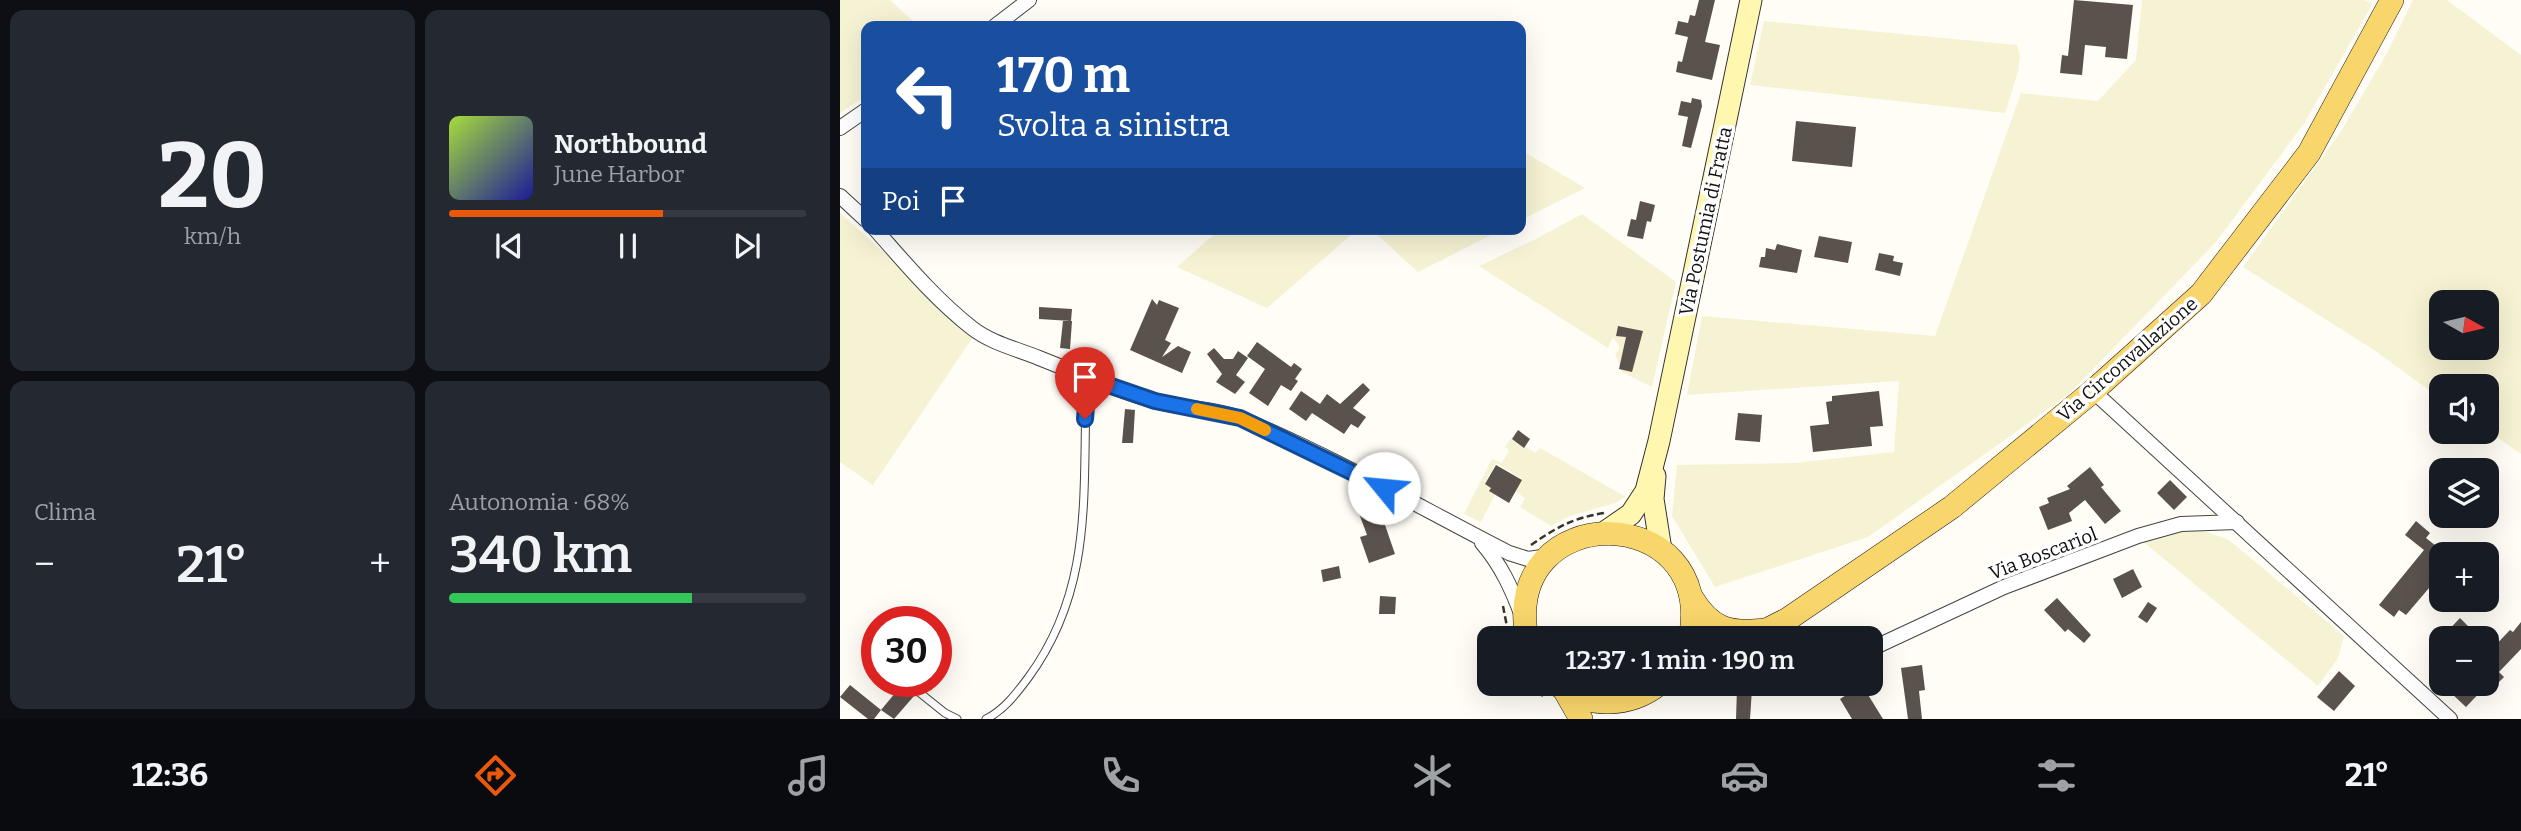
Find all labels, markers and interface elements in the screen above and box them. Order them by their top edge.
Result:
text: 170 m [997,46,1130,105]
icon: left [882,49,973,140]
text: Svolta a sinistra [997,106,1230,144]
text: 20 [158,122,267,231]
street label: Via Postumia di Fratta [1674,124,1737,318]
text: Northbound [554,129,707,160]
text: June Harbor [554,160,684,188]
icon: arrive [934,182,972,220]
text: Poi [882,186,920,217]
text: km/h [184,222,241,250]
icon: previous [490,227,528,265]
icon: pause [609,227,647,265]
icon: next [728,227,766,265]
north arrow [2429,290,2499,360]
map controls [2429,290,2499,696]
street label: Via Circonvallazione [2052,292,2202,427]
pin [1055,347,1115,419]
icon: arrive [1066,358,1104,396]
button: sound [2429,374,2499,444]
position arrow [1347,451,1421,525]
button: layers [2429,458,2499,528]
text: Autonomia · 68% [449,488,630,516]
text: Clima [34,498,96,526]
street label: Via Boscariol [1986,522,2100,585]
text: 340 km [449,523,632,586]
text: 21° [176,533,248,596]
text: − [34,541,55,587]
text: + [369,541,391,587]
button: + [2429,542,2499,612]
speed limit sign: 30 [861,606,952,697]
button: − [2429,626,2499,696]
text: 12:37 · 1 min · 190 m [1565,645,1795,676]
icon: directions [471,751,520,800]
icon: music [784,751,833,800]
icon: phone [1096,751,1145,800]
icon: climate [1408,751,1457,800]
icon: car [1720,751,1769,800]
icon: filters [2032,751,2081,800]
text: 12:36 [132,756,208,794]
text: 21° [2345,756,2389,794]

